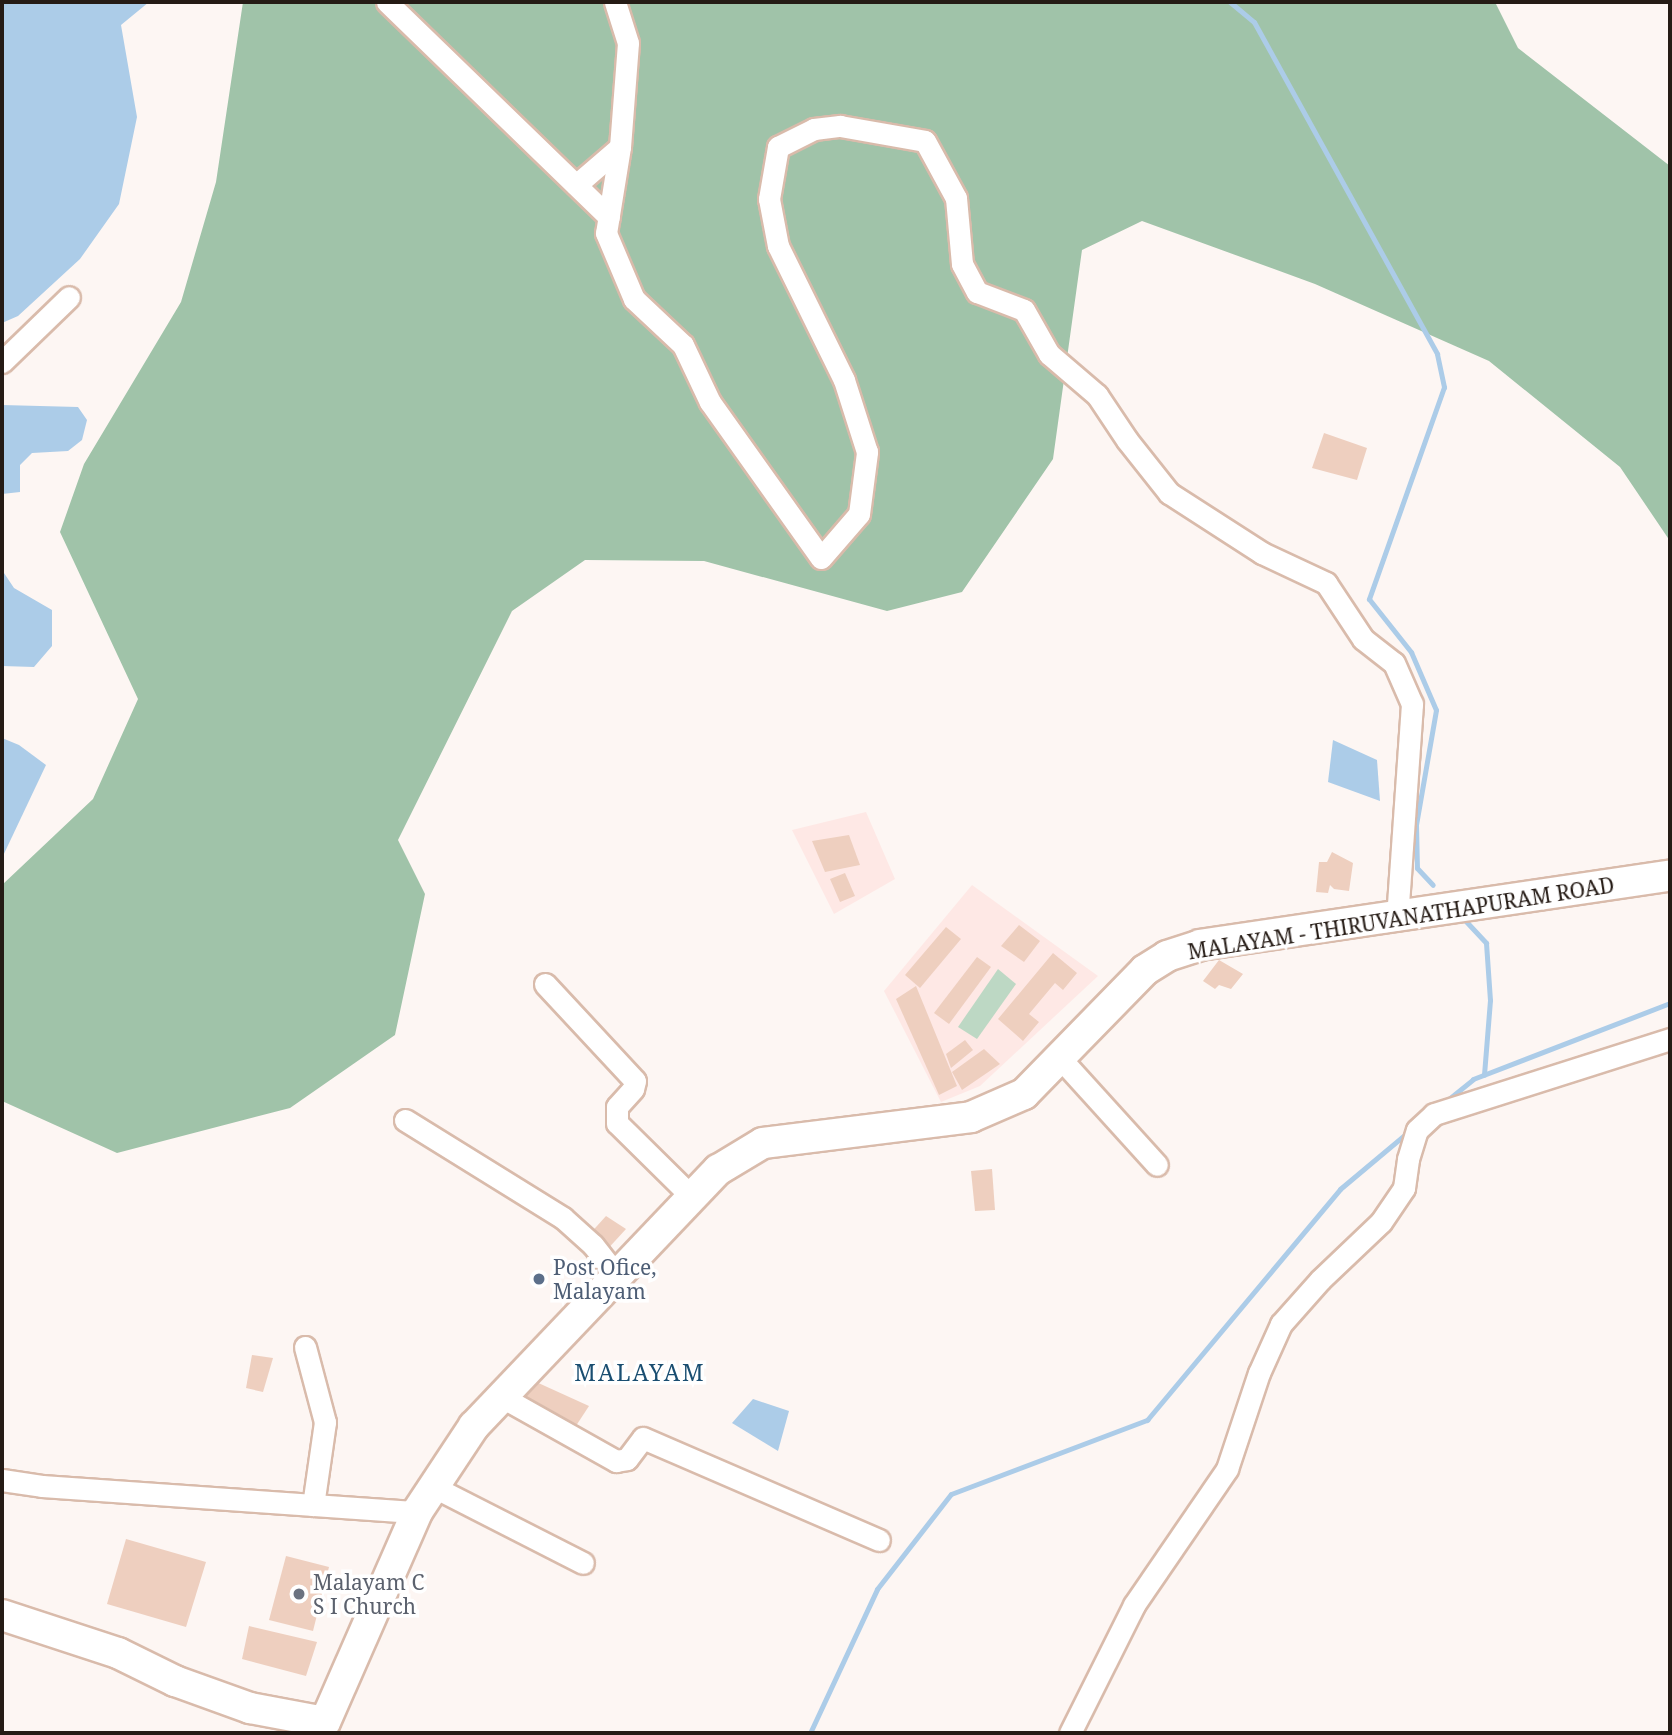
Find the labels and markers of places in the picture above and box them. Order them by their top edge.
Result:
place label: Post Ofice, Malayam [553,1254,656,1304]
marker: Post Ofice, Malayam [531,1271,547,1287]
place label: Malayam C S I Church [313,1569,424,1619]
marker: Malayam C S I Church [291,1586,307,1602]

